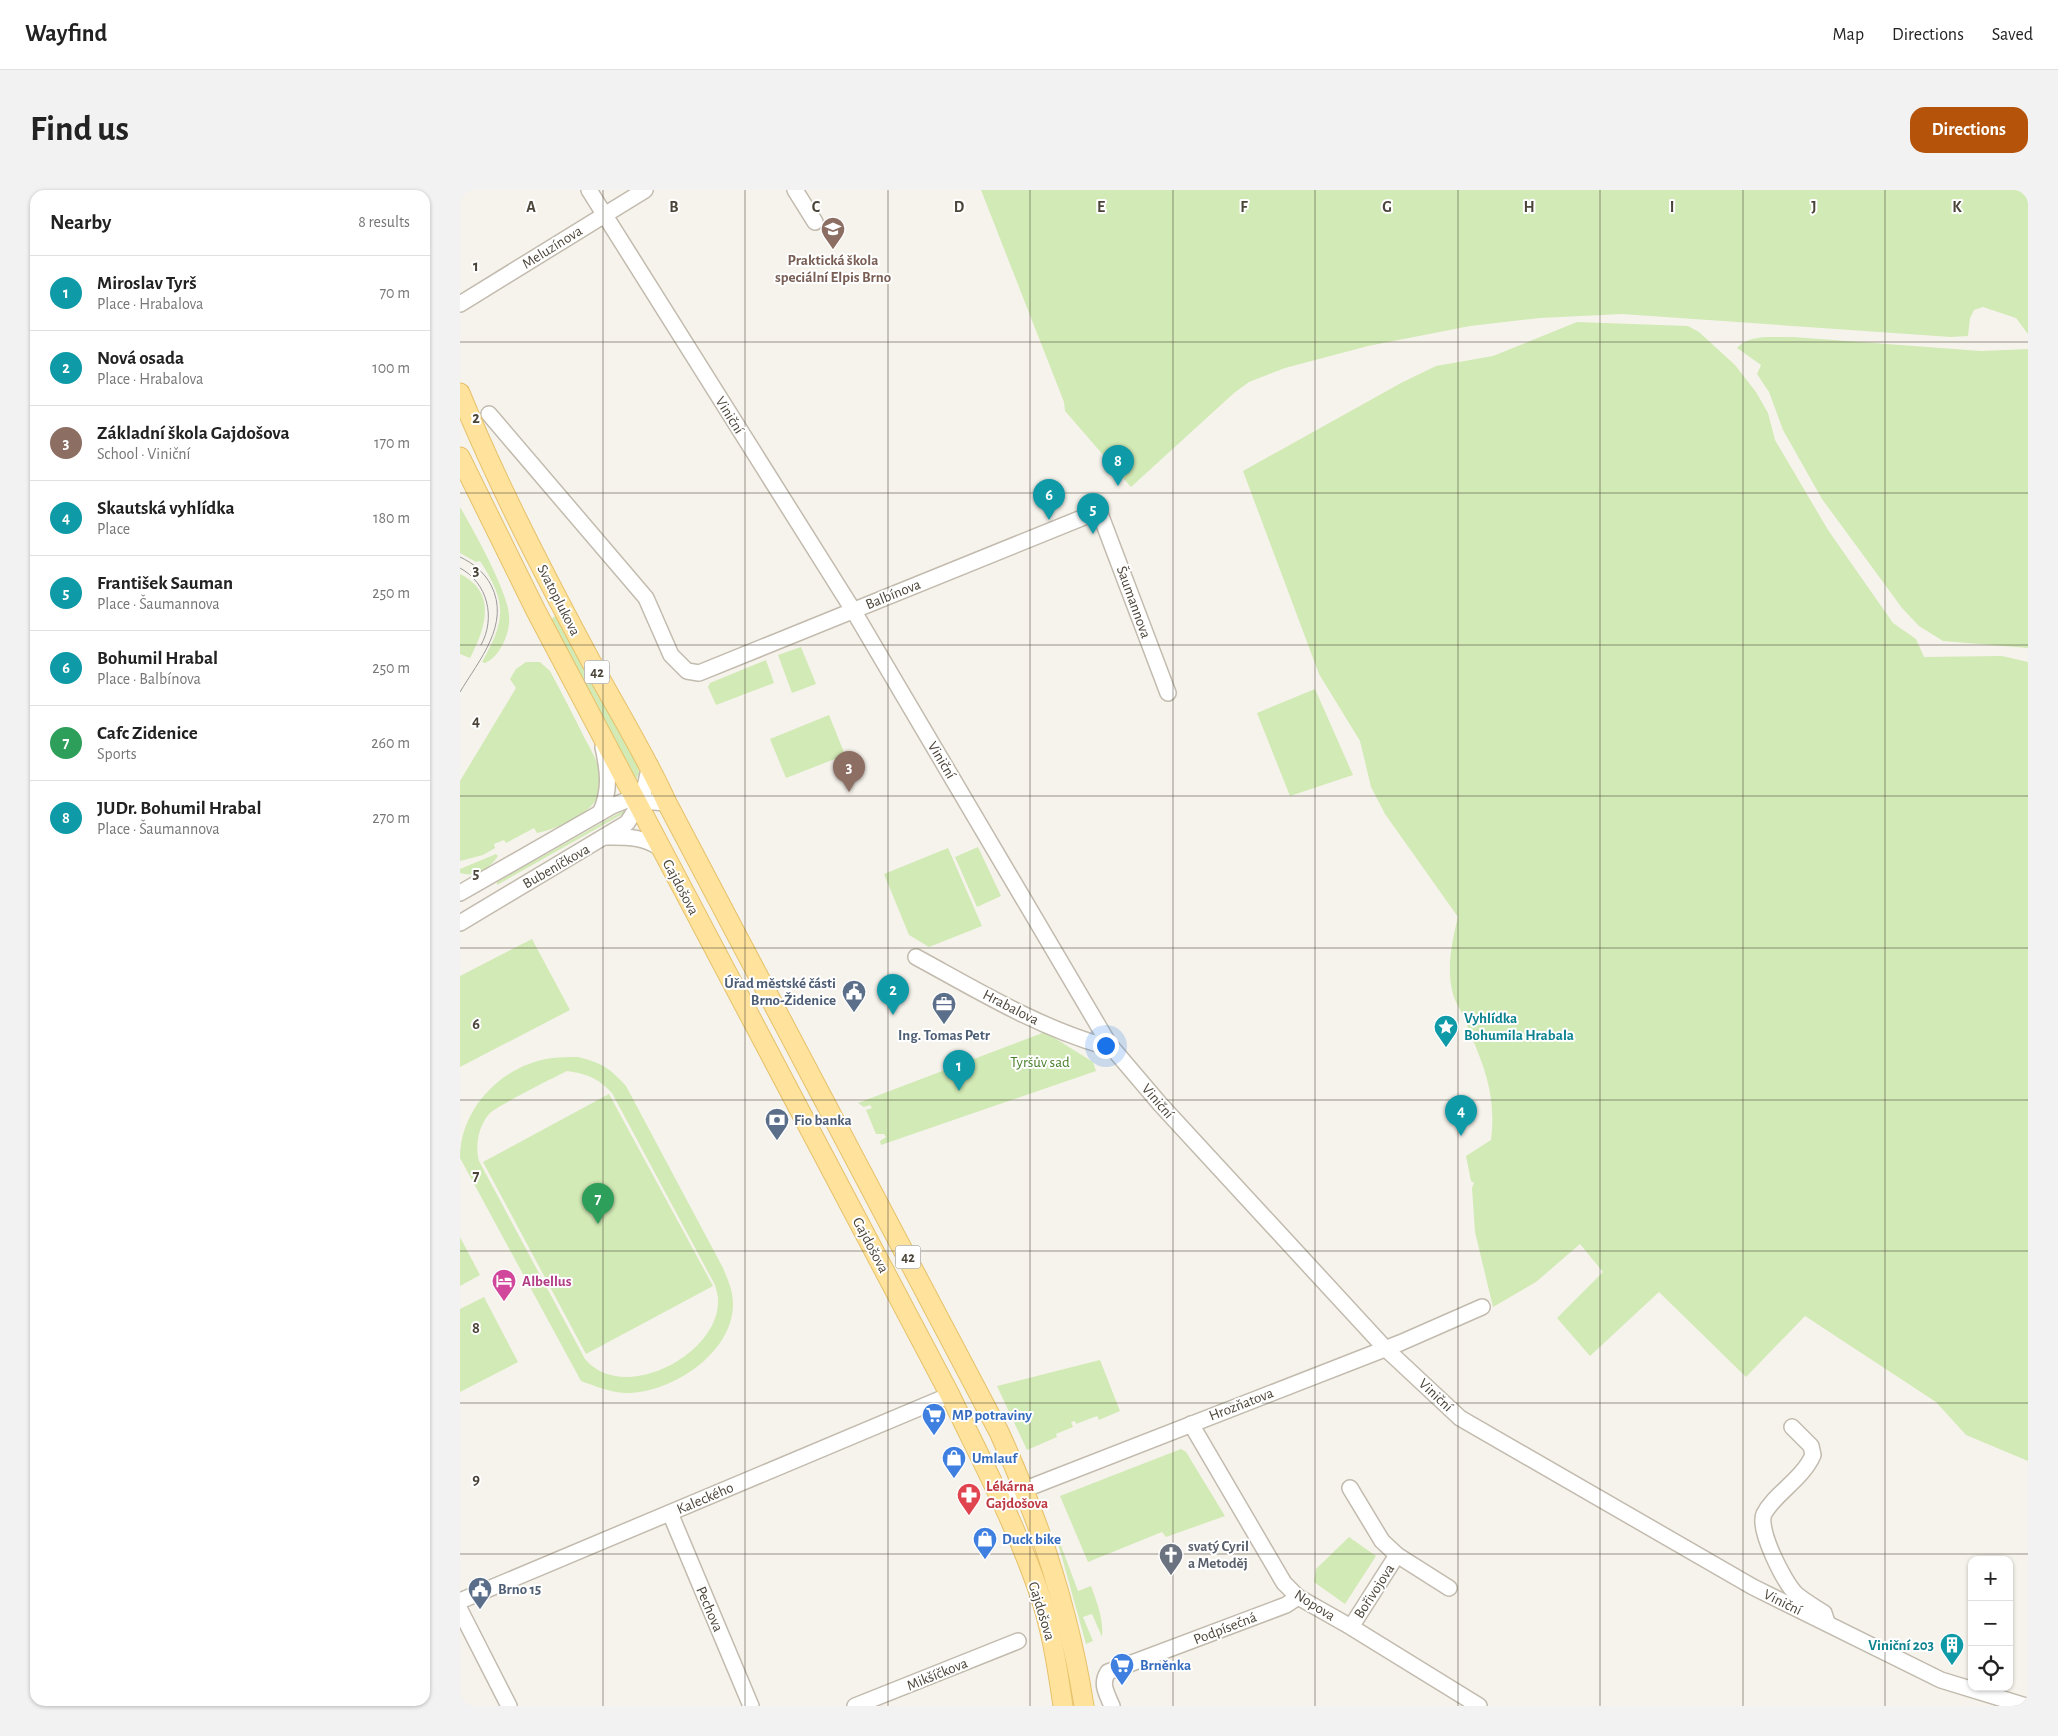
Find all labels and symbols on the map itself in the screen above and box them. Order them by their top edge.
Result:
text: A [526,199,536,215]
text: B [669,199,679,215]
text: C [812,199,821,215]
text: D [954,199,965,215]
text: E [1097,199,1105,215]
text: F [1240,199,1248,215]
text: G [1382,199,1392,215]
text: H [1523,199,1535,215]
text: I [1670,199,1674,215]
text: J [1811,199,1817,215]
text: K [1952,199,1962,215]
school or university icon: Praktická škola speciální Elpis Brno [820,216,846,250]
street label: Meluzínova [520,223,585,272]
place label: Praktická škola speciální Elpis Brno [775,253,891,285]
text: 1 [473,258,479,274]
street label: Viniční [712,394,747,437]
text: 2 [472,410,480,426]
pin: 8 [1102,445,1134,486]
pin: 6 [1033,479,1065,520]
pin: 5 [1077,493,1109,534]
text: 3 [473,562,480,578]
street label: Svatoplukova [534,562,583,638]
street label: Šaumannova [1114,564,1154,640]
street label: Balbínova [864,577,923,612]
road number: 42 [584,661,610,684]
text: 4 [472,713,480,729]
street label: Viniční [925,739,959,782]
pin: 3 [833,751,865,792]
street label: Bubeníčkova [520,841,592,891]
street label: Gajdošova [660,857,701,918]
text: 5 [473,865,480,881]
place label: Úřad městské části Brno-Židenice [724,974,836,1008]
pin: 2 [877,974,909,1015]
public building icon: Úřad městské části Brno-Židenice [841,979,867,1013]
street label: Hrabalova [981,987,1041,1028]
office icon: Ing. Tomas Petr [931,991,957,1025]
place label: Vyhlídka Bohumila Hrabala [1464,1011,1574,1043]
place icon: Vyhlídka Bohumila Hrabala [1433,1014,1459,1048]
text: 6 [472,1016,480,1032]
place label: Ing. Tomas Petr [898,1028,991,1043]
your location [1093,1033,1119,1059]
pin: 1 [943,1050,975,1091]
park label: Tyršův sad [1010,1055,1070,1070]
street label: Viniční [1139,1081,1177,1122]
pin: 4 [1445,1095,1477,1136]
bank icon: Fio banka [764,1107,790,1141]
place label: Fio banka [794,1113,852,1128]
text: 7 [473,1168,480,1184]
pin: 7 [582,1183,614,1224]
street label: Gajdošova [850,1215,891,1276]
road number: 42 [896,1246,920,1268]
hotel icon: Albellus [491,1268,517,1302]
place label: Albellus [522,1274,572,1289]
text: 8 [472,1320,480,1336]
street label: Viniční [1416,1376,1456,1415]
street label: Hrozňatova [1207,1385,1276,1424]
supermarket icon: MP potraviny [921,1402,947,1436]
place label: MP potraviny [952,1408,1032,1423]
shop icon: Umlauf [941,1445,967,1479]
place label: Umlauf [972,1451,1018,1466]
text: 9 [472,1471,480,1487]
place label: Lékárna Gajdošova [986,1479,1048,1511]
street label: Kaleckého [675,1480,736,1517]
pharmacy icon: Lékárna Gajdošova [956,1482,982,1516]
shop icon: Duck bike [972,1526,998,1560]
place label: Duck bike [1002,1532,1061,1547]
place label: svatý Cyril a Metoděj [1188,1539,1249,1571]
church icon: svatý Cyril a Metoděj [1158,1542,1184,1576]
street label: Bořivojova [1351,1561,1397,1621]
public building icon: Brno 15 [467,1576,493,1610]
street label: Gajdošova [1025,1580,1058,1642]
place label: Brno 15 [498,1582,541,1597]
street label: Pechova [693,1584,726,1634]
street label: Nopova [1292,1587,1338,1624]
street label: Viniční [1761,1587,1805,1618]
street label: Podpísečná [1192,1610,1259,1647]
building icon: Viniční 203 [1939,1632,1965,1666]
place label: Viniční 203 [1868,1638,1934,1653]
supermarket icon: Brněnka [1109,1652,1135,1686]
street label: Mikšíčkova [905,1655,970,1693]
place label: Brněnka [1140,1658,1191,1673]

